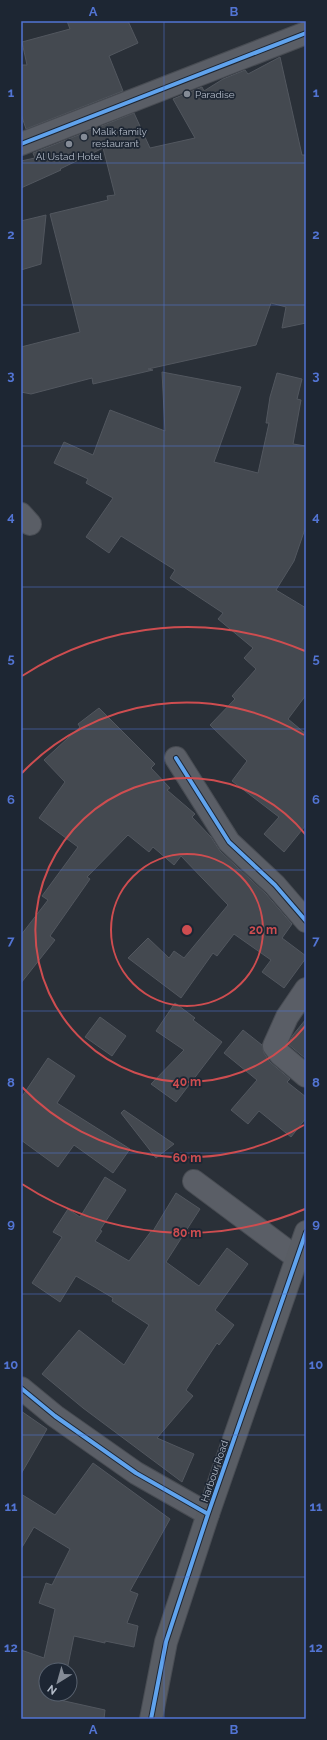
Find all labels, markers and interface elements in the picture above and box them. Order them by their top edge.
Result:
text: A [89,4,98,19]
text: B [230,4,239,19]
text: 1 [8,85,15,100]
text: 1 [313,85,320,100]
marker: Paradise [182,89,192,99]
place label: Paradise [195,89,235,100]
place label: Malik family restaurant [92,126,148,149]
marker: Malik family restaurant [79,132,89,142]
marker: Al Ustad Hotel [64,139,74,149]
place label: Al Ustad Hotel [36,151,103,162]
text: 2 [7,227,15,242]
text: 2 [312,227,320,242]
text: 3 [7,368,15,383]
text: 3 [312,368,320,383]
text: 4 [7,509,15,524]
text: 4 [312,509,320,524]
text: 5 [7,651,15,666]
text: 5 [312,651,320,666]
text: 6 [7,792,15,807]
text: 6 [312,792,320,807]
centre of rings [180,923,194,937]
text: 20 m [249,923,277,937]
text: 7 [7,933,15,948]
text: 7 [312,933,320,948]
text: 8 [7,1075,15,1090]
text: 40 m [173,1075,201,1089]
text: 8 [312,1075,320,1090]
text: 60 m [173,1151,201,1165]
text: 9 [7,1216,15,1231]
text: 9 [312,1216,320,1231]
text: 80 m [173,1226,201,1240]
text: 10 [4,1357,18,1372]
text: 10 [309,1357,323,1372]
street label: Harbour Road [199,1439,230,1503]
text: 11 [5,1499,18,1514]
text: 11 [310,1499,323,1514]
text: 12 [4,1640,18,1655]
text: 12 [309,1640,323,1655]
north arrow [38,1662,78,1702]
text: N [45,1682,60,1697]
text: A [89,1722,98,1737]
text: B [230,1722,239,1737]

